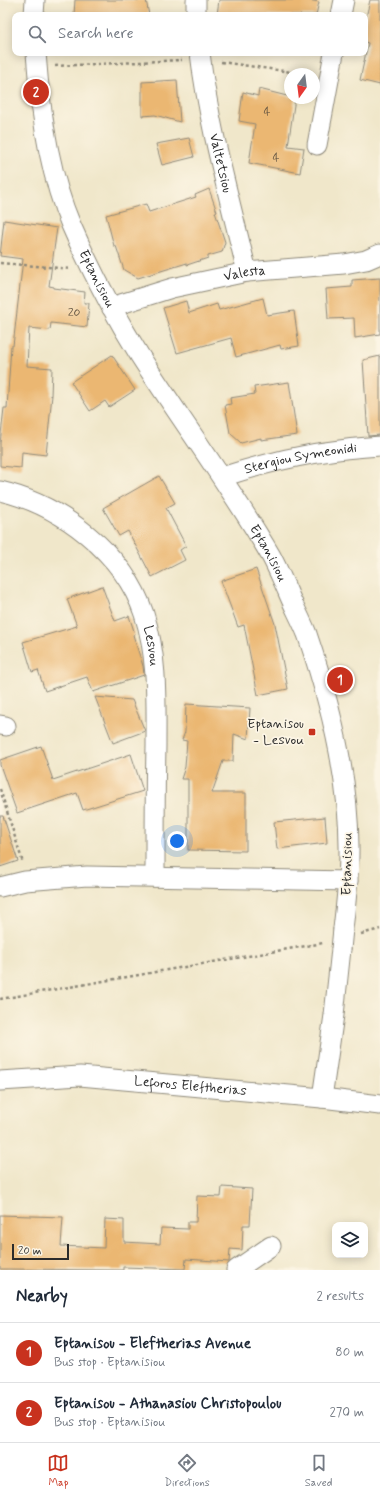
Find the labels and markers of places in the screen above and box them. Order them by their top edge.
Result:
pin: 2 [23,77,49,107]
pin: 1 [327,665,353,695]
place label: Eptanisou - Lesvou [247,715,304,749]
marker: Eptanisou - Lesvou [307,727,317,737]

